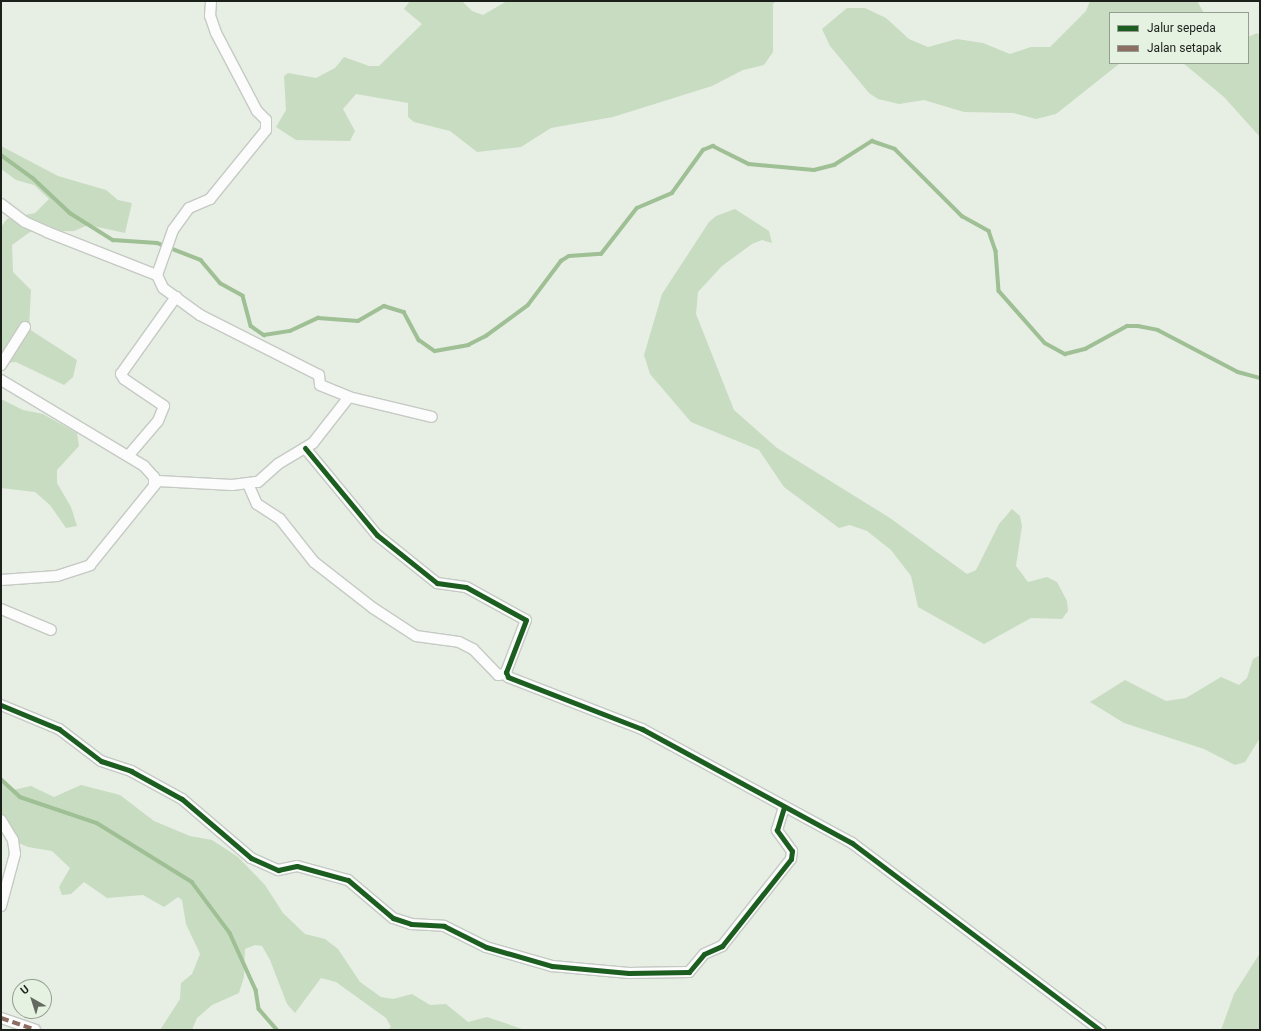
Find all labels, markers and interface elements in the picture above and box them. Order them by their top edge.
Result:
legend [1109,12,1249,64]
text: Jalur sepeda [1147,21,1216,35]
text: Jalan setapak [1147,41,1222,55]
north arrow [12,979,52,1019]
text: U [18,983,32,997]

